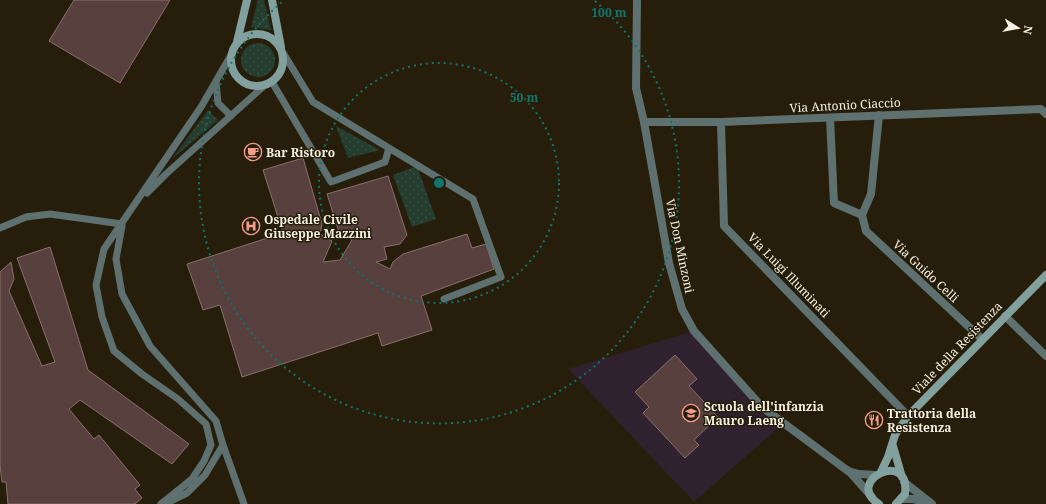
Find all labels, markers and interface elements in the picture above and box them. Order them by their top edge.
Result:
text: 100 m [591,4,627,21]
north arrow [998,8,1038,48]
text: N [1020,24,1036,36]
text: 50 m [510,89,538,106]
street label: Via Antonio Ciaccio [789,94,901,116]
cafe icon: Bar Ristoro [243,142,263,162]
place label: Bar Ristoro [266,144,335,161]
centre of rings [432,176,446,190]
street label: Via Don Minzoni [662,197,698,295]
place label: Ospedale Civile Giuseppe Mazzini [264,211,372,242]
hospital icon: Ospedale Civile Giuseppe Mazzini [241,216,261,236]
street label: Via Luigi Illuminati [744,229,834,321]
street label: Via Guido Celli [889,236,963,306]
street label: Viale della Resistenza [908,298,1006,398]
place label: Scuola dell'infanzia Mauro Laeng [704,398,824,429]
school or university icon: Scuola dell'infanzia Mauro Laeng [681,403,701,423]
place label: Trattoria della Resistenza [887,405,976,436]
restaurant icon: Trattoria della Resistenza [864,410,884,430]

